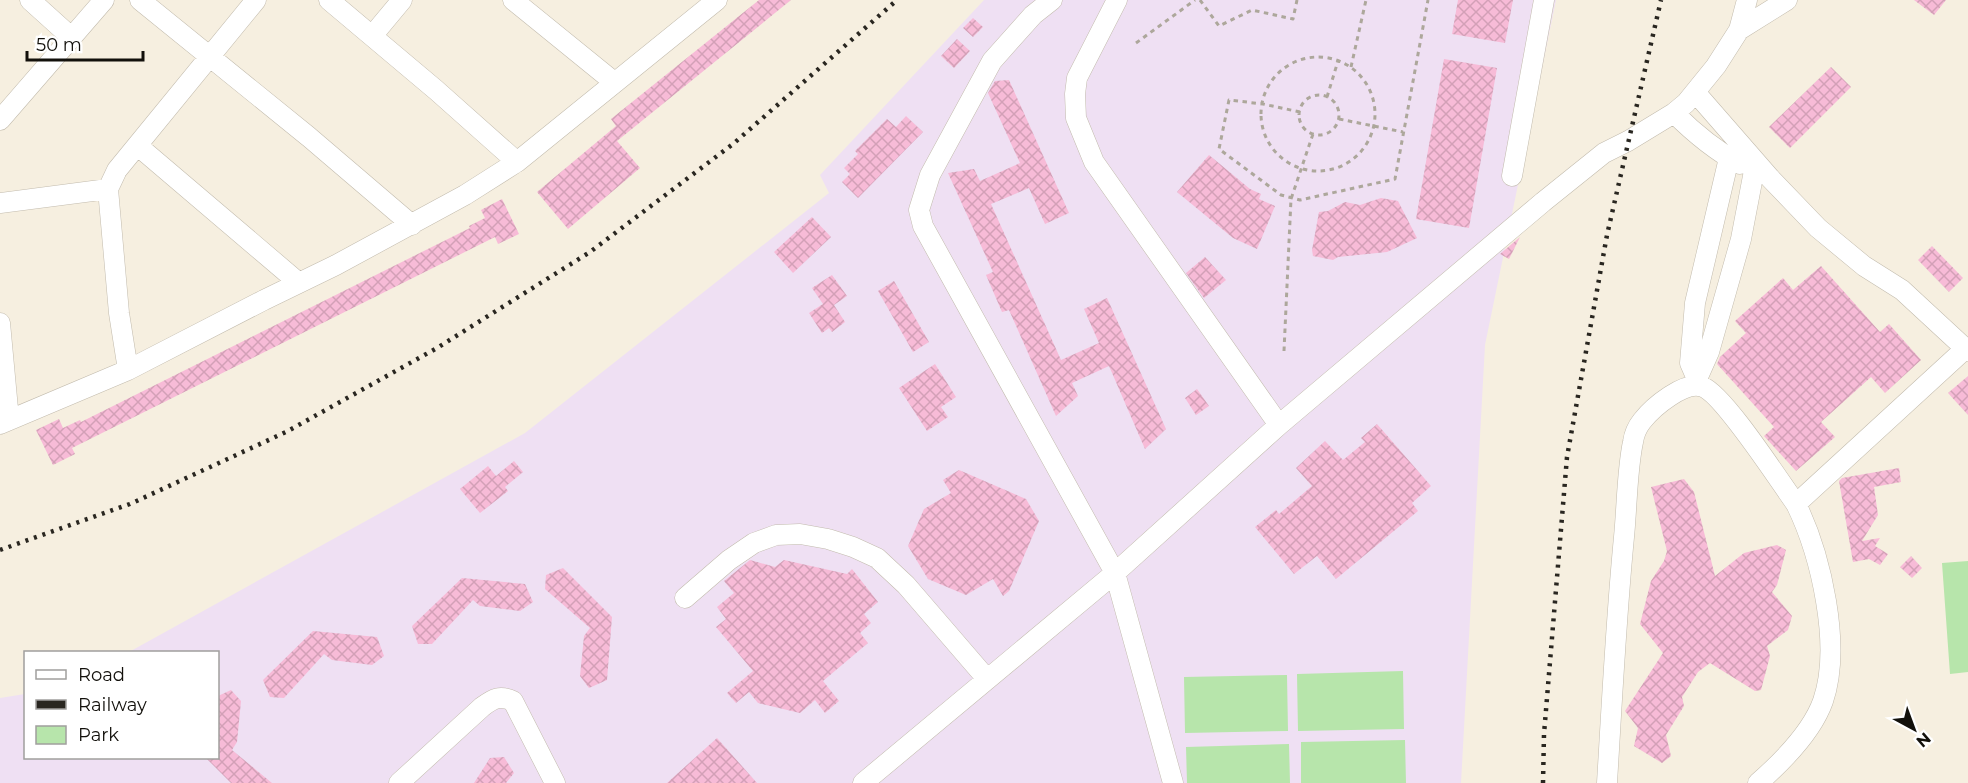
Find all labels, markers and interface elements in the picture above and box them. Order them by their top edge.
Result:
scale bar [27,24,142,62]
text: 50 m [36,34,82,56]
legend [24,651,219,759]
text: Road [78,664,125,686]
text: Railway [78,694,147,716]
north arrow [1884,699,1944,759]
text: Park [78,724,119,746]
text: N [1912,729,1935,751]

